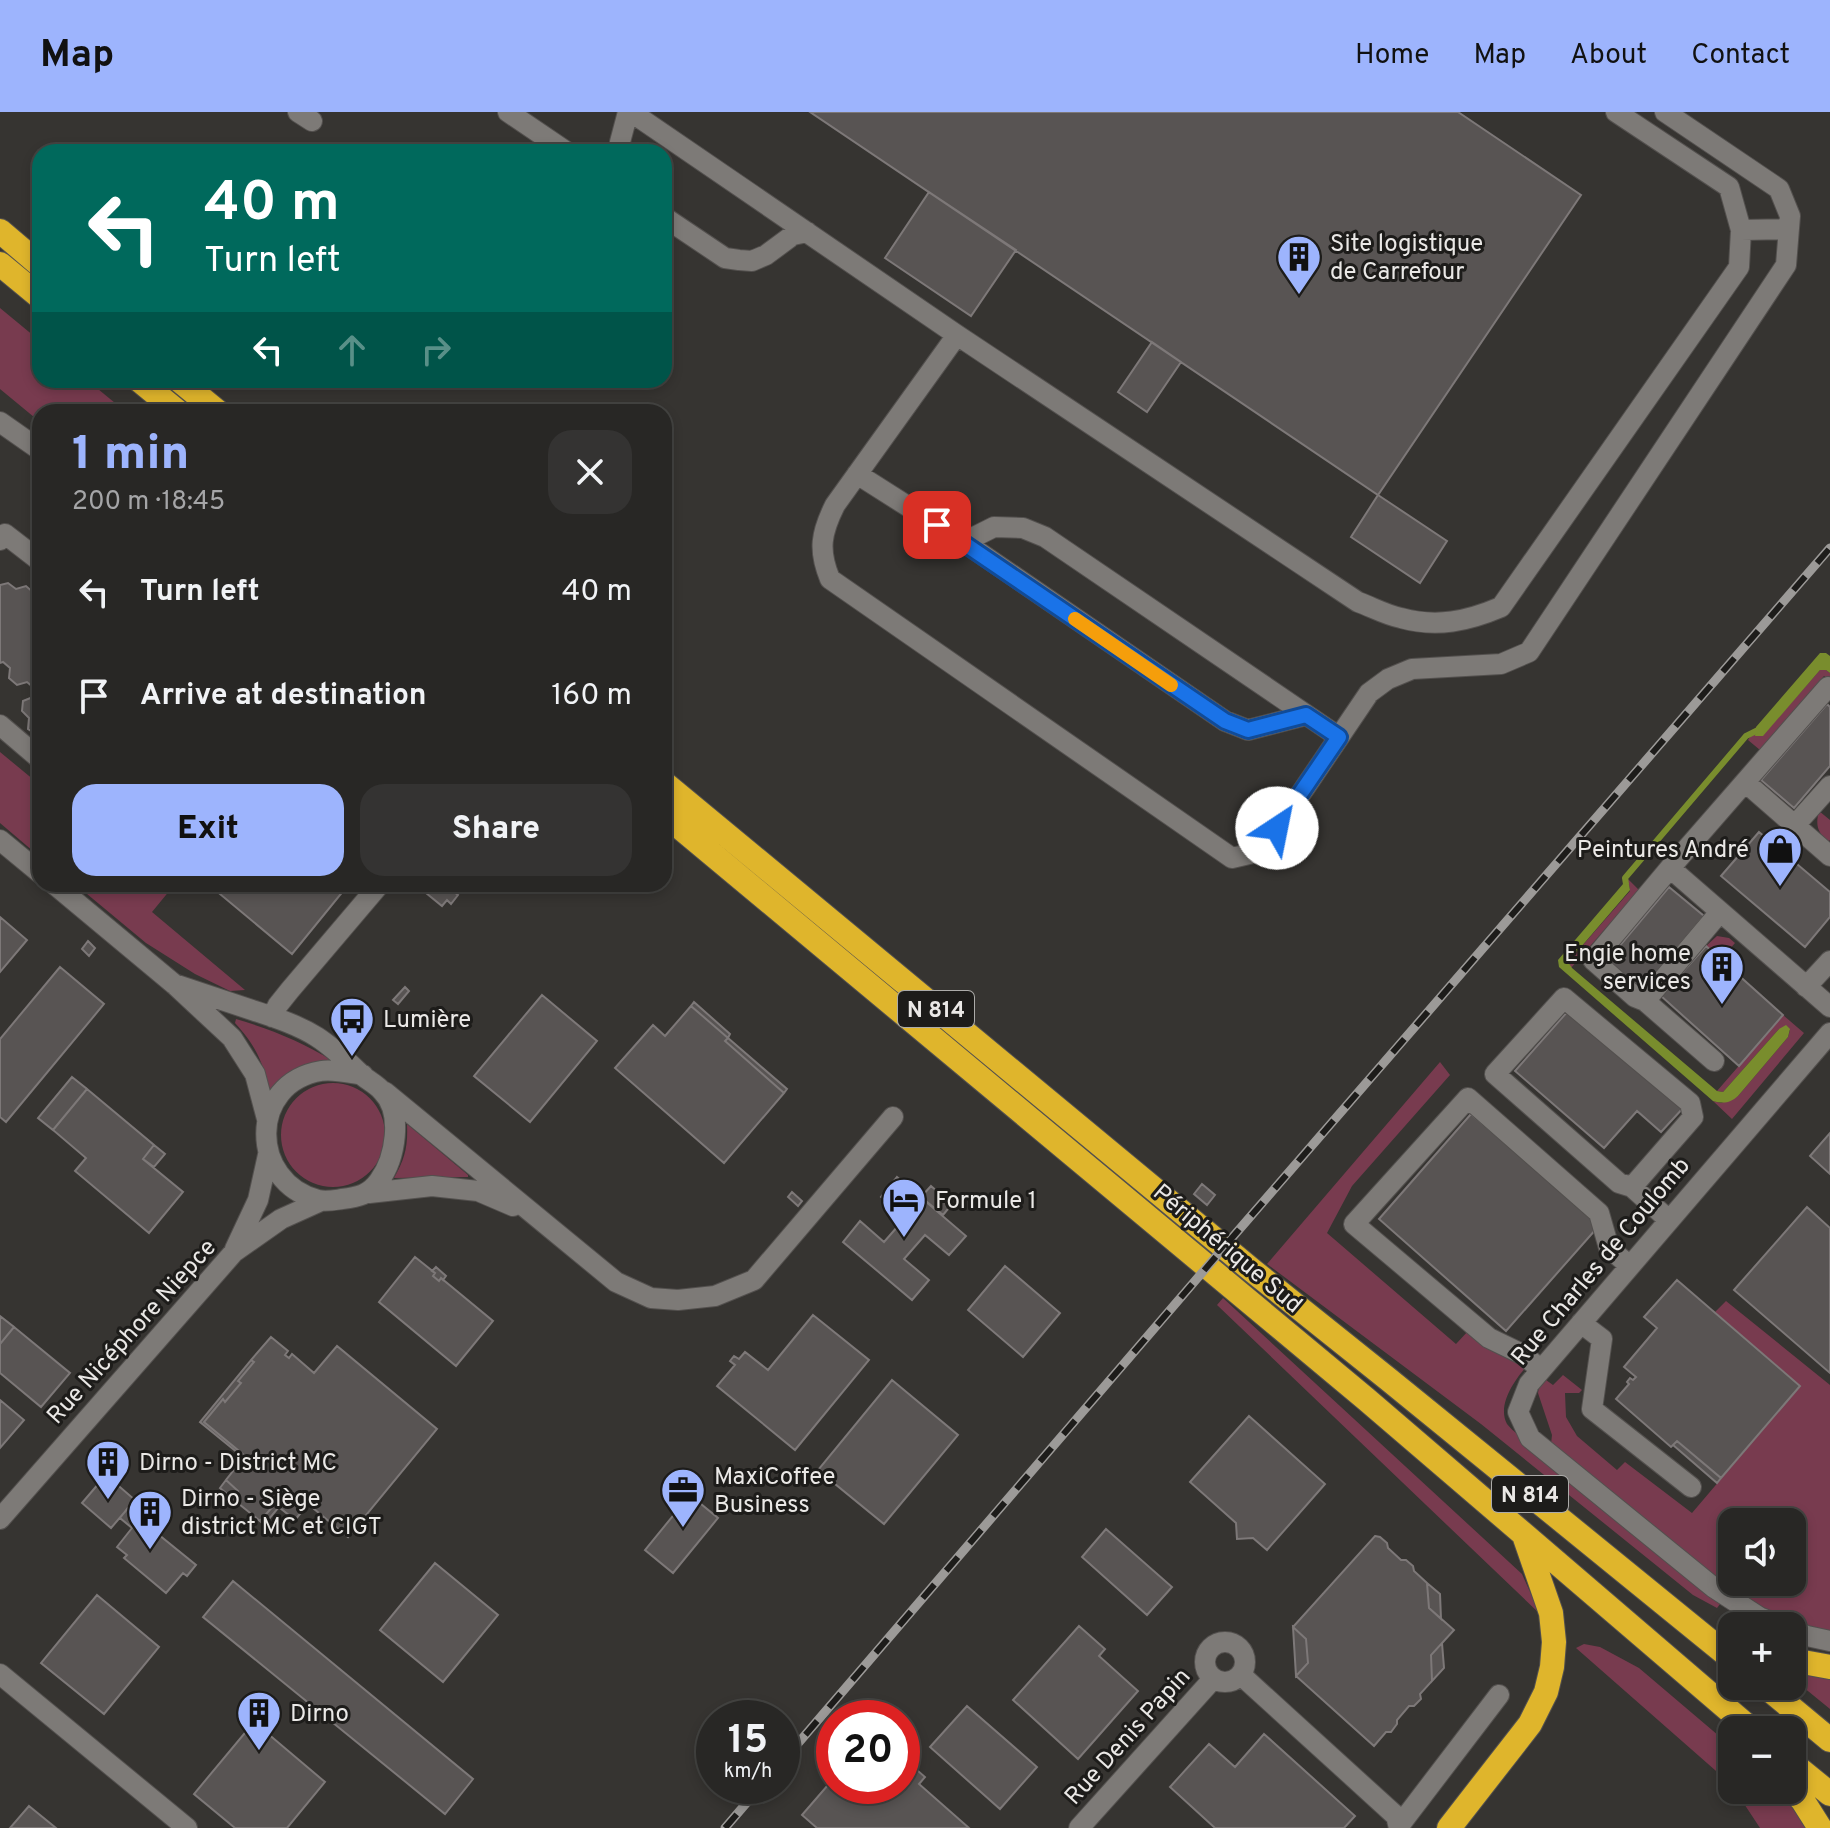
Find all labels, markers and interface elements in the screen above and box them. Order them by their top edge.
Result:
text: Map [40,32,114,81]
text: Home [1355,38,1429,74]
text: Map [1473,38,1526,74]
text: About [1570,38,1647,74]
text: Contact [1691,38,1790,74]
text: 40 m [204,170,340,240]
icon: left [72,176,176,280]
place label: Site logistique de Carrefour [1330,230,1483,288]
building icon: Site logistique de Carrefour [1275,233,1323,296]
text: Turn left [204,239,341,285]
icon: left [246,328,290,372]
icon: ahead [330,328,374,372]
icon: right [414,328,458,372]
text: 1 min [72,426,189,486]
button: close [548,430,632,514]
text: 200 m · 18:45 [72,486,225,519]
pin [903,491,971,559]
icon: arrive [915,503,959,547]
icon: left [72,570,116,614]
text: Turn left [140,574,260,611]
text: 40 m [562,574,632,611]
icon: arrive [72,674,116,718]
text: Arrive at destination [140,678,426,715]
text: 160 m [551,678,632,715]
button: Exit [72,784,344,876]
button: Share [360,784,632,876]
position arrow [1235,786,1319,870]
shop icon: Peintures André [1756,825,1804,888]
place label: Peintures André [1577,836,1749,866]
place label: Engie home services [1564,940,1691,998]
building icon: Engie home services [1698,943,1746,1006]
road number: N 814 [898,991,974,1027]
bus stop icon: Lumière [328,995,376,1058]
place label: Lumière [383,1006,471,1036]
street label: Rue Charles de Coulomb [1506,1152,1697,1373]
hotel icon: Formule 1 [880,1176,928,1239]
street label: Périphérique Sud [1146,1178,1308,1321]
place label: Formule 1 [935,1187,1037,1217]
street label: Rue Nicéphore Niepce [41,1233,224,1431]
building icon: Dirno - District MC [84,1438,132,1501]
place label: Dirno - District MC [139,1449,337,1479]
place label: MaxiCoffee Business [714,1463,836,1521]
office icon: MaxiCoffee Business [659,1466,707,1529]
road number: N 814 [1492,1476,1568,1512]
place label: Dirno - Siège district MC et CIGT [181,1485,382,1543]
building icon: Dirno - Siège district MC et CIGT [126,1488,174,1551]
map controls [1718,1508,1806,1804]
button: sound [1718,1508,1806,1596]
button: + [1718,1612,1806,1700]
street label: Rue Denis Papin [1059,1663,1198,1812]
building icon: Dirno [235,1689,283,1752]
place label: Dirno [290,1700,349,1730]
speed limit sign: 20 [816,1700,920,1804]
button: − [1718,1716,1806,1804]
text: 15 [728,1717,768,1767]
text: km/h [724,1759,772,1785]

